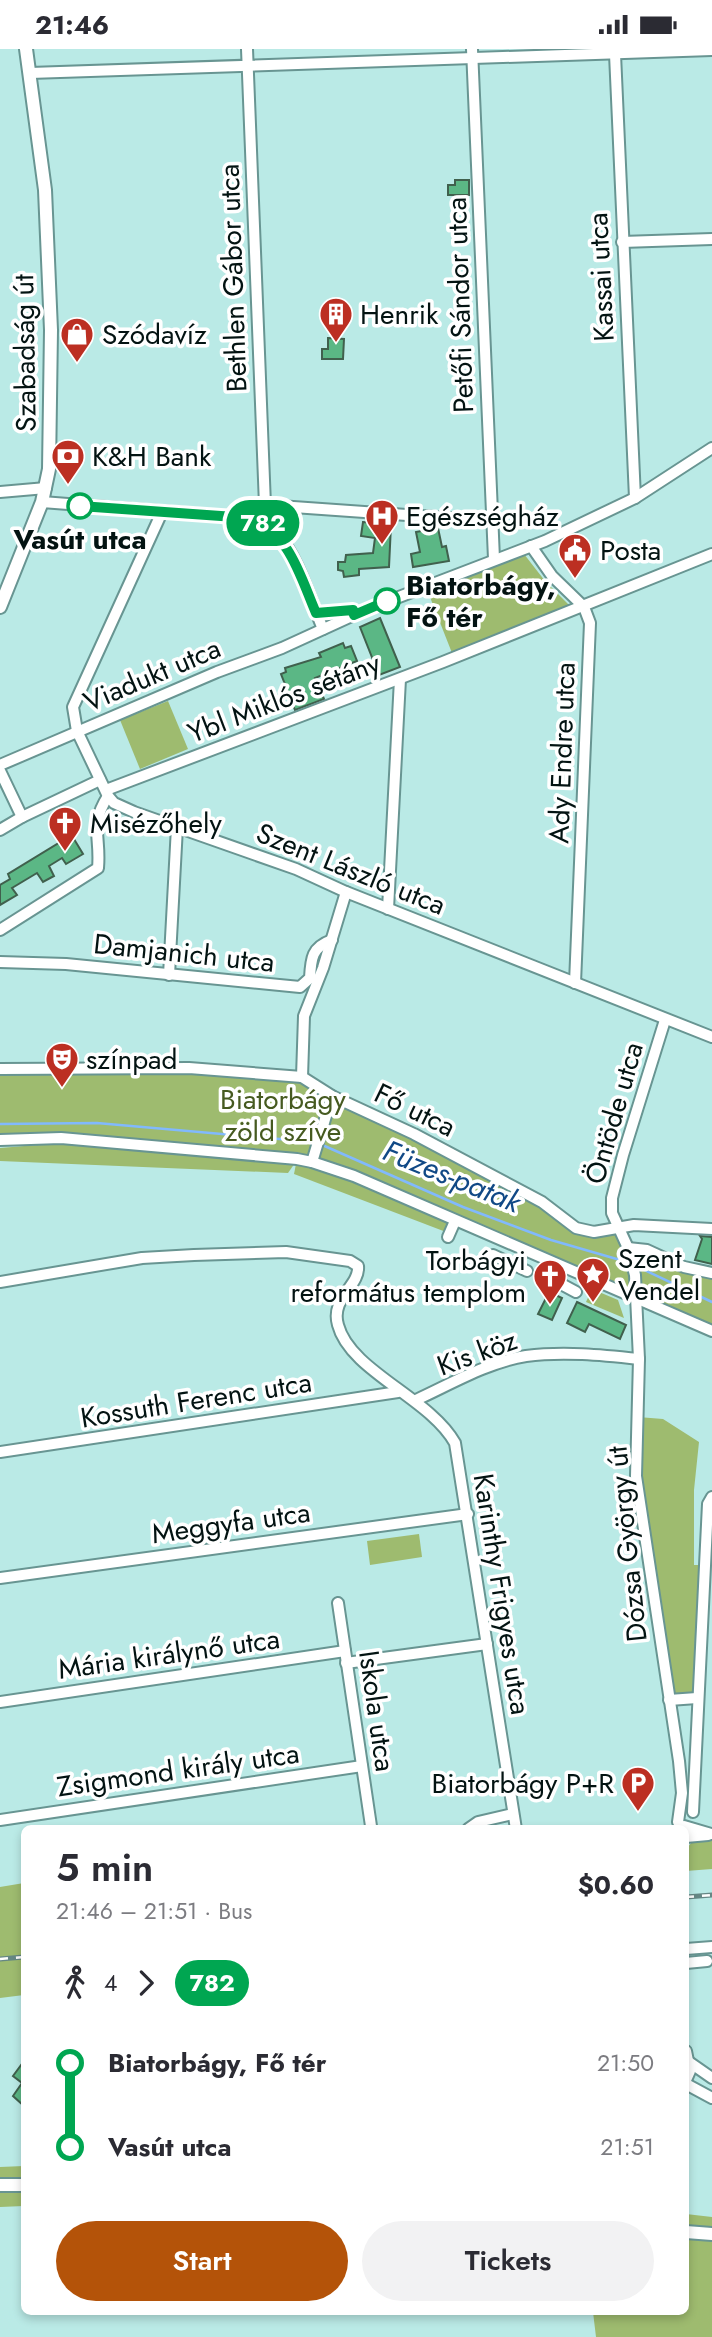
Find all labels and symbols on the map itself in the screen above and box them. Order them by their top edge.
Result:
street label: Bethlen Gábor utca [209,163,257,393]
street label: Petőfi Sándor utca [436,196,484,414]
street label: Kassai utca [577,211,625,343]
street label: Szabadság út [3,274,47,432]
place label: Henrik [360,294,439,335]
building icon: Henrik [317,295,355,344]
place label: Szódavíz [102,314,207,355]
shop icon: Szódavíz [58,315,96,364]
place label: K&H Bank [92,436,212,477]
bank icon: K&H Bank [49,437,87,486]
marker: Vasút utca [67,493,93,519]
place label: Egészségház [406,496,559,537]
hospital icon: Egészségház [363,497,401,546]
line badge: 782 [223,500,303,546]
place label: Vasút utca [13,519,146,560]
place label: Posta [600,530,661,571]
public building icon: Posta [556,531,594,580]
place label: Biatorbágy, Fő tér [406,565,556,638]
marker: Biatorbágy, Fő tér [374,588,400,614]
street label: Viadukt utca [77,628,227,722]
street label: Ybl Miklós sétány [182,642,387,754]
street label: Ady Endre utca [538,662,586,844]
place label: Misézőhely [90,803,222,844]
church icon: Misézőhely [46,804,84,853]
street label: Szent László utca [250,812,452,926]
street label: Damjanich utca [92,923,276,983]
street label: Öntöde utca [574,1037,654,1189]
place label: színpad [86,1039,178,1080]
theatre icon: színpad [43,1040,81,1089]
street label: Fő utca [367,1073,463,1147]
park label: Biatorbágy zöld szíve [220,1079,347,1152]
water label: Füzes-patak [377,1129,528,1224]
place label: Szent Vendel [618,1238,700,1311]
place label: Torbágyi református templom [290,1240,526,1313]
place icon: Szent Vendel [574,1255,612,1304]
church icon: Torbágyi református templom [531,1257,569,1306]
street label: Kis köz [431,1320,523,1386]
street label: Kossuth Ferenc utca [78,1362,314,1438]
street label: Dózsa György út [596,1444,658,1644]
street label: Karinthy Frigyes utca [463,1471,541,1717]
street label: Meggyfa utca [149,1492,313,1554]
street label: Mária királynő utca [56,1618,282,1690]
street label: Iskola utca [348,1648,406,1774]
street label: Zsigmond király utca [54,1733,302,1807]
place label: Biatorbágy P+R [432,1763,614,1804]
parking icon: Biatorbágy P+R [619,1764,657,1813]

